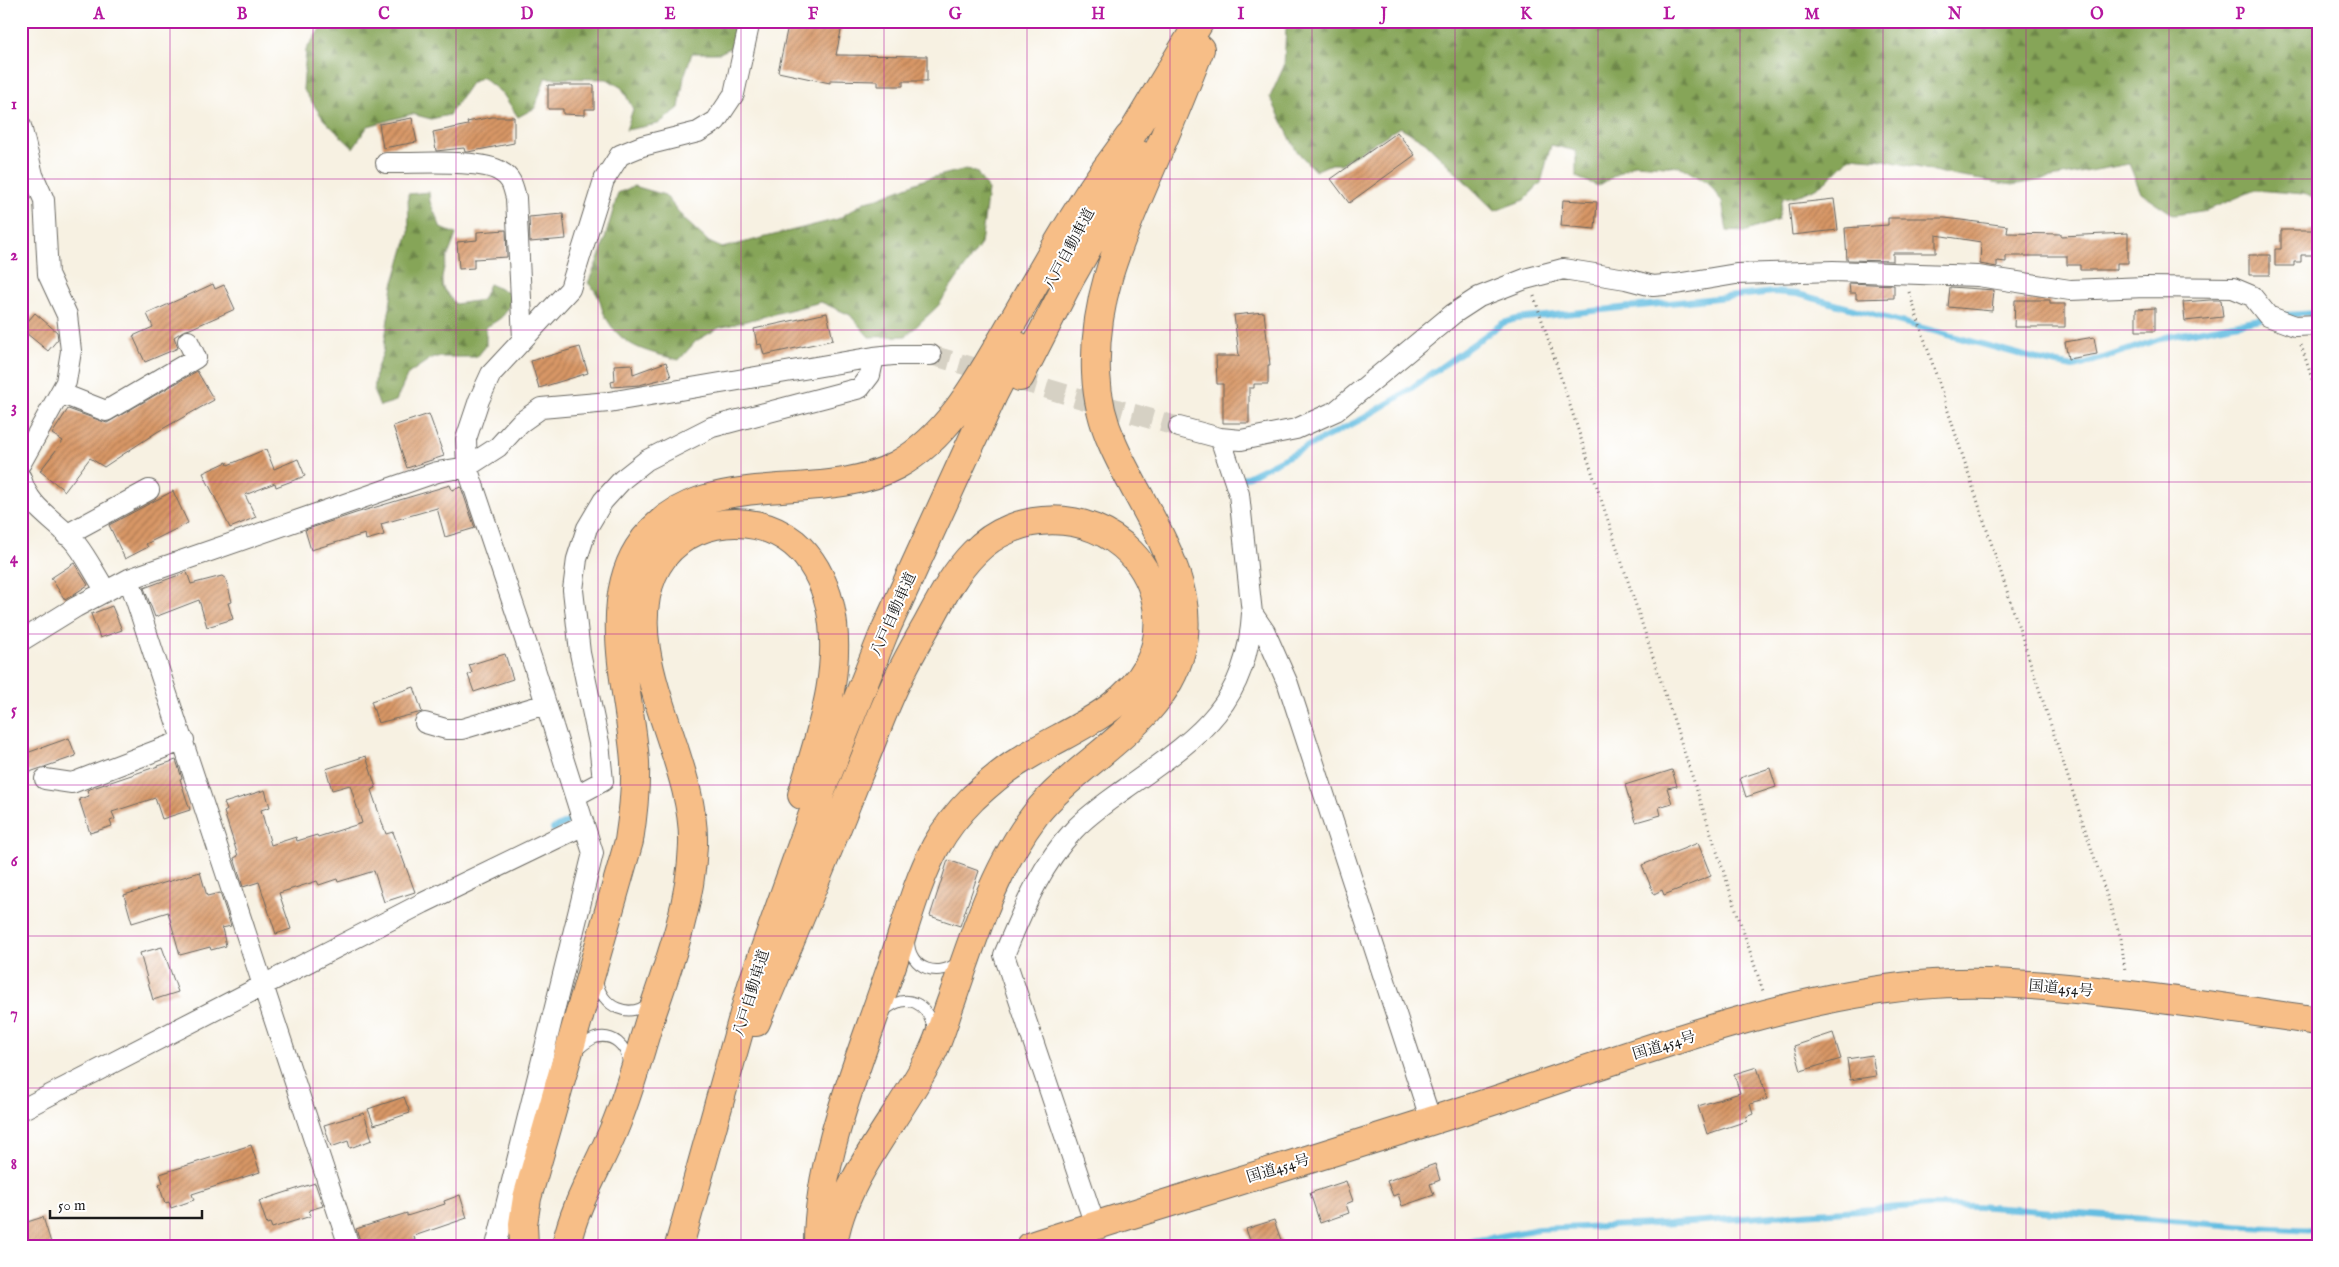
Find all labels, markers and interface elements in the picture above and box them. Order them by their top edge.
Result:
text: A [93,5,106,25]
text: B [237,5,248,25]
text: C [378,5,390,25]
text: D [521,5,534,25]
text: E [664,5,676,25]
text: F [808,5,819,25]
text: G [949,5,962,25]
text: H [1091,5,1105,25]
text: I [1238,5,1245,25]
text: J [1379,5,1388,25]
text: K [1520,5,1533,25]
text: L [1663,5,1675,25]
text: M [1804,5,1820,25]
text: N [1947,5,1962,25]
text: O [2090,5,2104,25]
text: P [2235,5,2245,25]
text: 1 [11,95,17,115]
street label: 八戸自動車道 [1040,205,1099,293]
text: 2 [10,246,18,266]
text: 3 [11,398,17,418]
text: 4 [10,549,19,569]
street label: 八戸自動車道 [866,569,920,659]
text: 5 [11,701,17,721]
text: 6 [11,852,19,872]
street label: 八戸自動車道 [729,947,774,1039]
street label: 国道454号 [2028,976,2094,1001]
text: 7 [10,1004,18,1024]
street label: 国道454号 [1630,1027,1698,1064]
street label: 国道454号 [1244,1150,1312,1187]
text: 8 [11,1155,17,1175]
scale bar [50,1187,202,1219]
text: 50 m [58,1196,86,1215]

